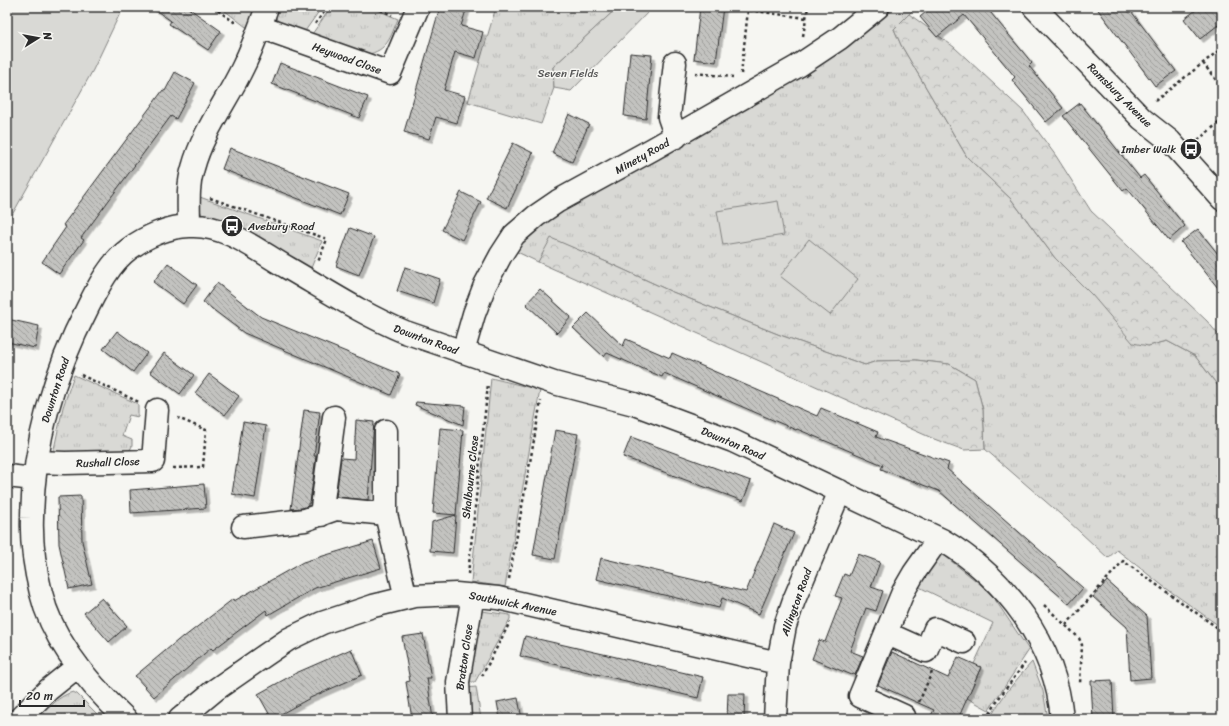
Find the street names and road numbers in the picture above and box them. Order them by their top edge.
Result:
street label: Heywood Close [309,37,385,80]
street label: Ramsbury Avenue [1083,58,1157,133]
street label: Minety Road [611,133,674,179]
street label: Downton Road [391,319,462,360]
street label: Downton Road [36,354,75,425]
street label: Downton Road [698,421,769,466]
street label: Shalbourne Close [457,434,484,520]
street label: Rushall Close [76,452,140,473]
street label: Allington Road [775,565,818,640]
street label: Southwick Avenue [467,586,559,621]
street label: Bratton Close [450,622,479,691]

